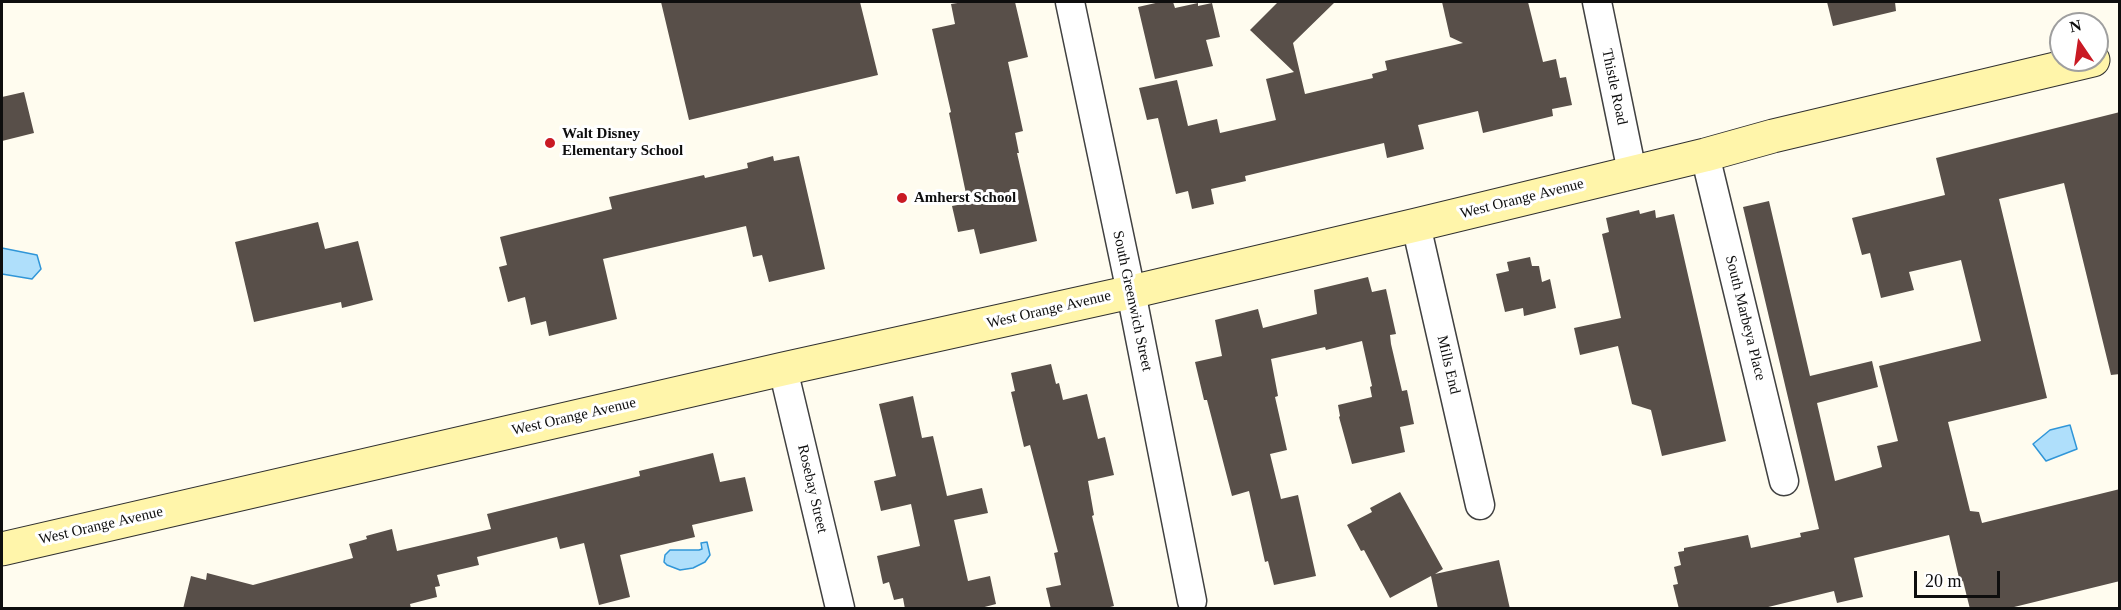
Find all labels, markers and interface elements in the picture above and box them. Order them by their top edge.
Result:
north arrow [2049,12,2109,72]
text: N [2068,16,2083,36]
street label: Thistle Road [1597,47,1631,127]
place label: Walt Disney Elementary School [562,125,683,160]
marker: Walt Disney Elementary School [543,136,557,150]
street label: West Orange Avenue [1458,175,1586,223]
place label: Amherst School [914,189,1016,207]
marker: Amherst School [895,191,909,205]
street label: South Greenwich Street [1108,229,1156,373]
street label: South Marbeya Place [1721,254,1769,382]
street label: West Orange Avenue [985,287,1113,333]
street label: Mills End [1433,334,1463,396]
street label: West Orange Avenue [510,394,638,440]
street label: Rosebay Street [793,443,831,535]
street label: West Orange Avenue [37,503,165,549]
scale bar [1917,559,2002,597]
text: 20 m [1925,571,1962,591]

